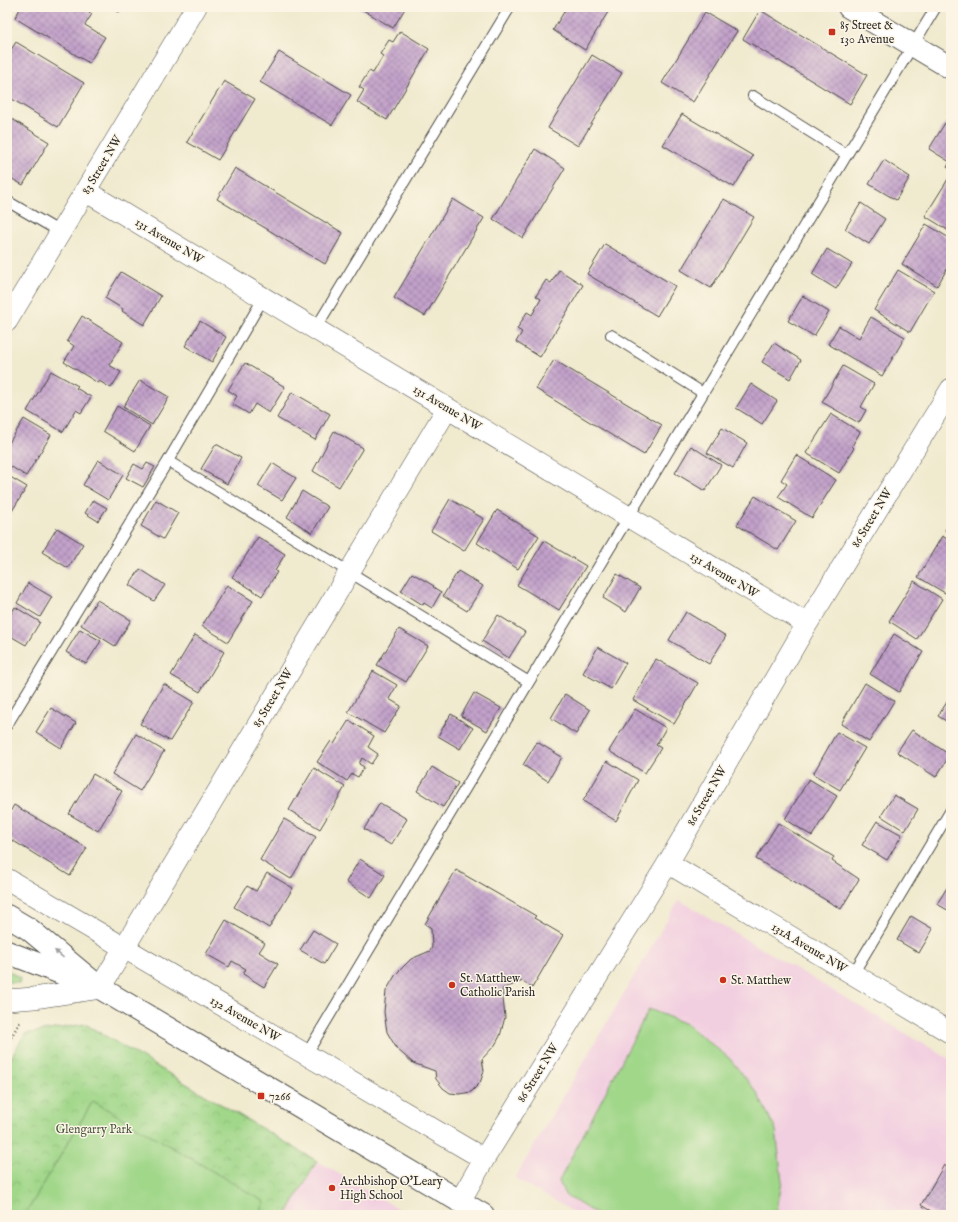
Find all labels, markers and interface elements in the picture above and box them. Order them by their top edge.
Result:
place label: 85 Street & 130 Avenue [840,18,895,47]
marker: 85 Street & 130 Avenue [827,27,837,37]
street label: 83 Street NW [79,132,126,197]
street label: 131 Avenue NW [132,215,206,268]
street label: 131 Avenue NW [410,382,484,435]
street label: 86 Street NW [848,485,896,550]
street label: 131 Avenue NW [687,549,761,602]
street label: 85 Street NW [250,665,297,730]
street label: 86 Street NW [684,763,730,829]
street label: 131A Avenue NW [769,920,850,977]
one-way arrow [54,949,65,958]
place label: St. Matthew Catholic Parish [460,971,536,1000]
place label: St. Matthew [731,973,792,988]
marker: St. Matthew [718,975,728,985]
marker: St. Matthew Catholic Parish [447,980,457,990]
street label: 132 Avenue NW [207,993,283,1045]
street label: 86 Street NW [514,1040,562,1105]
place label: 7266 [269,1089,291,1104]
marker: 7266 [256,1091,266,1101]
park label: Glengarry Park [56,1122,133,1137]
place label: Archbishop O'Leary High School [339,1174,443,1203]
marker: Archbishop O'Leary High School [327,1183,337,1193]

